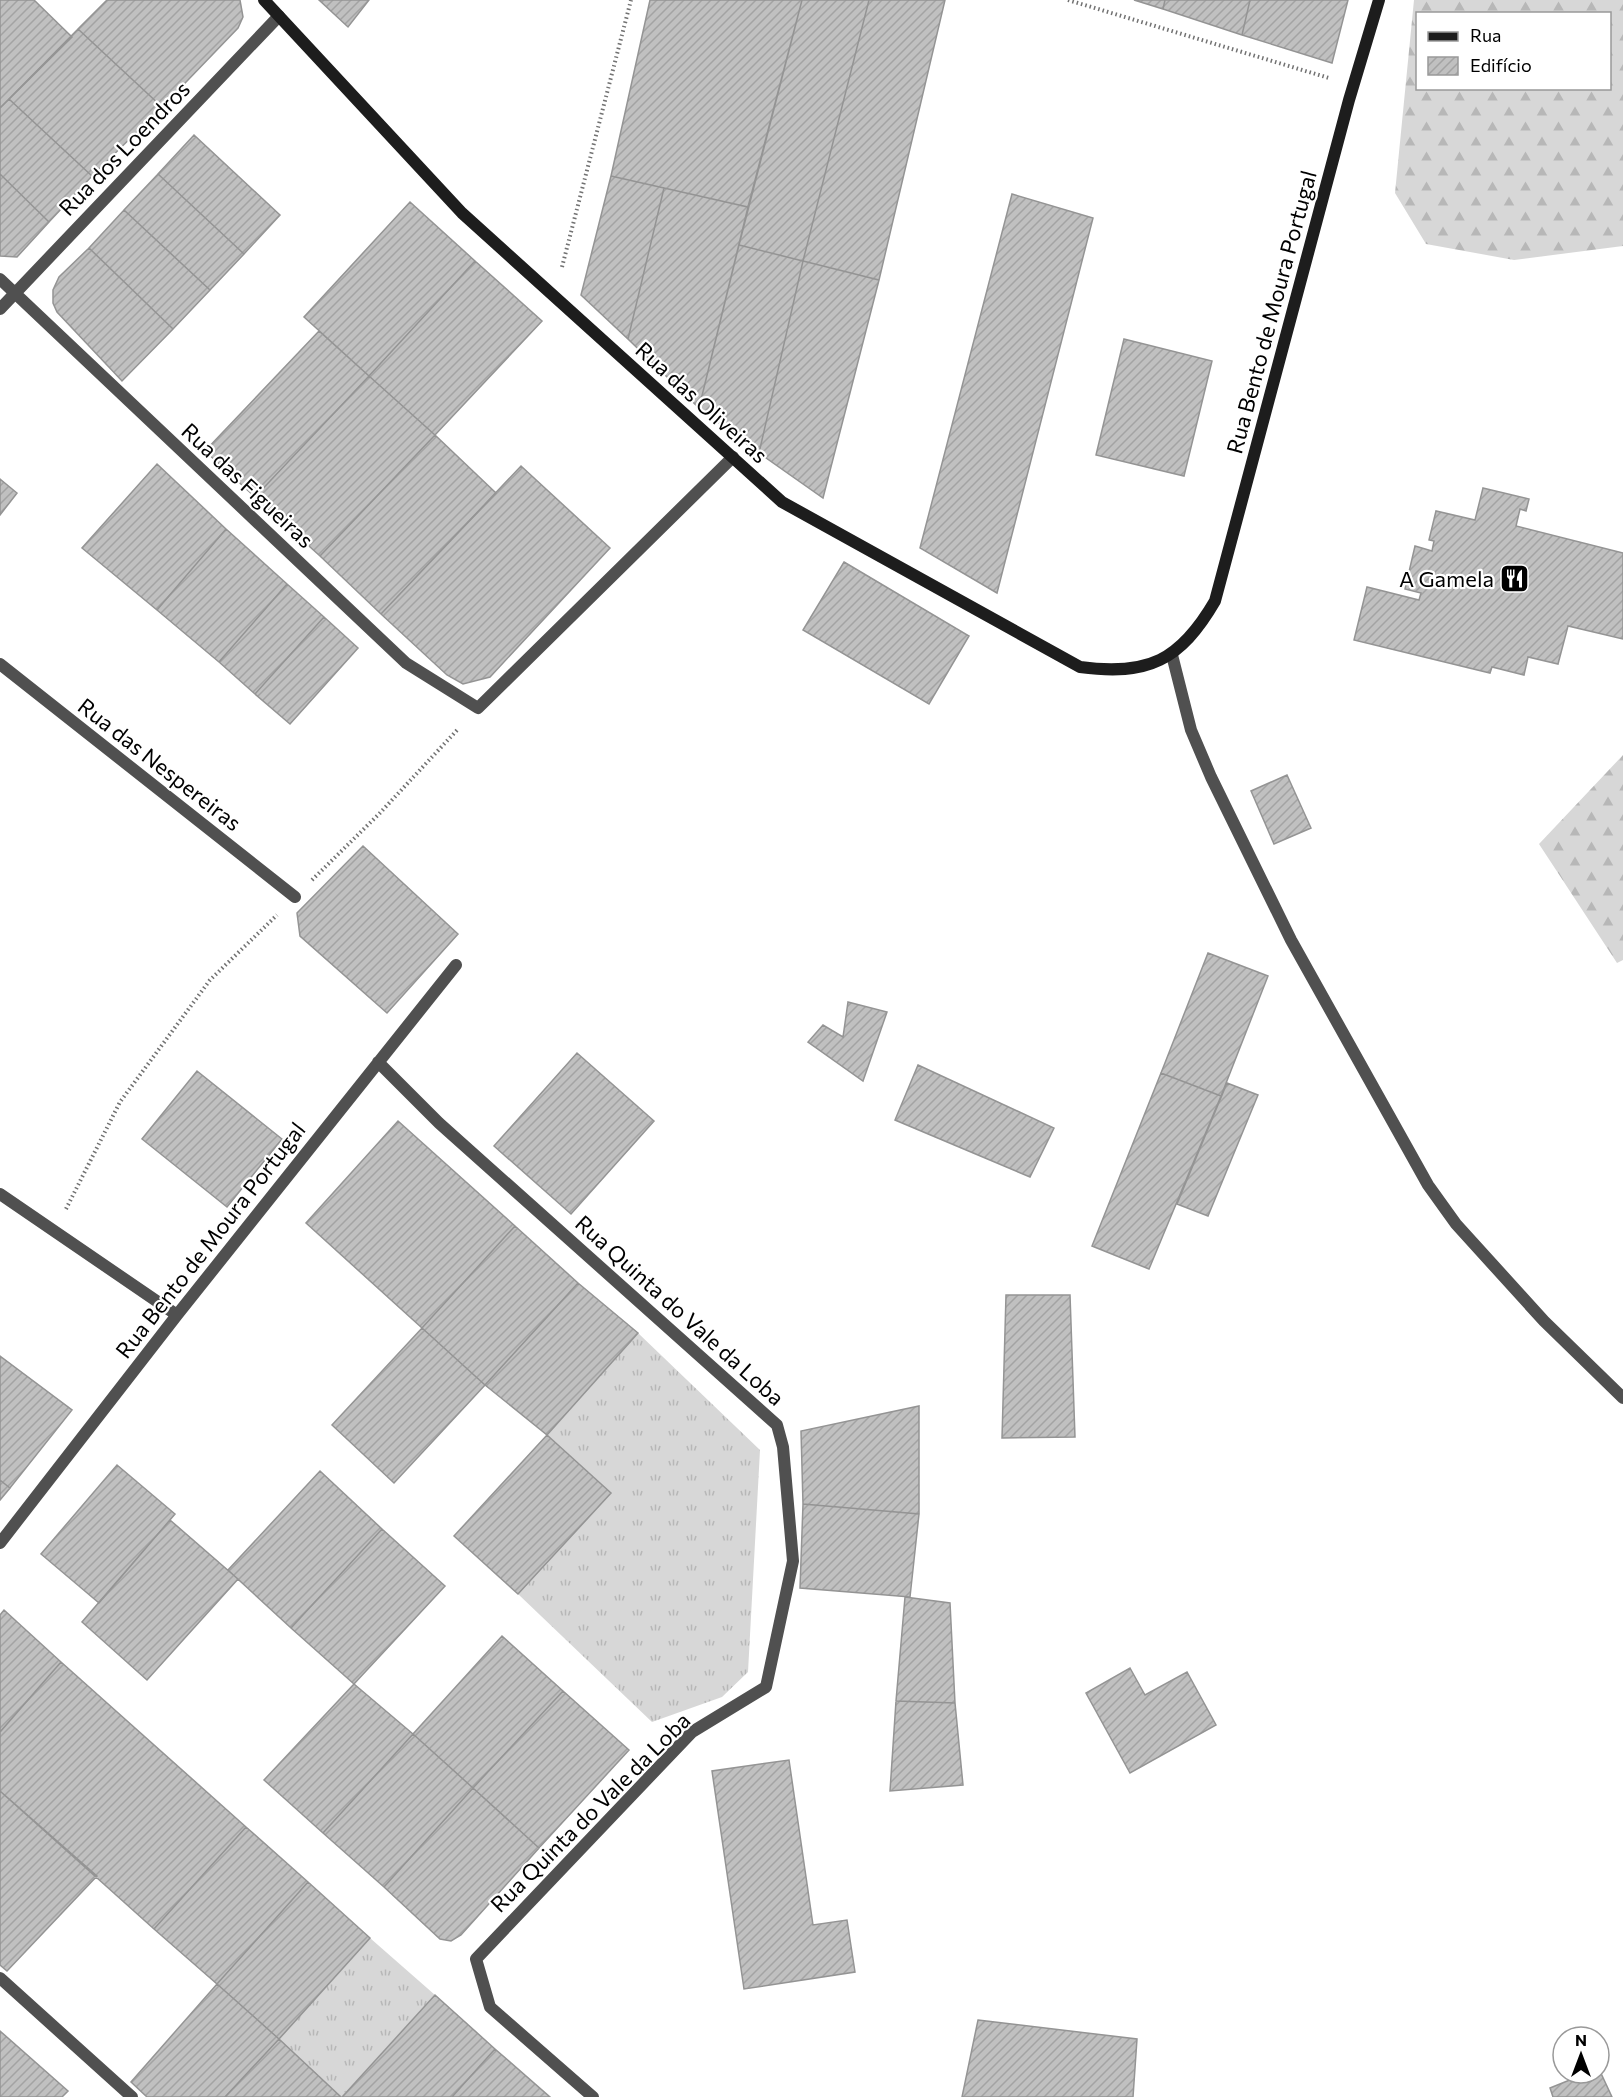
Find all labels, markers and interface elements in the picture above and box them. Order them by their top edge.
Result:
legend [1416,12,1611,90]
text: Rua [1470,24,1501,46]
text: Edifício [1470,54,1532,76]
street label: Rua dos Loendros [53,75,195,221]
street label: Rua Bento de Moura Portugal [1220,167,1322,457]
street label: Rua das Oliveiras [630,336,774,468]
street label: Rua das Figueiras [176,417,320,553]
restaurant icon: A Gamela [1499,562,1531,594]
place label: A Gamela [1399,565,1494,592]
street label: Rua das Nespereiras [73,692,247,836]
street label: Rua Bento de Moura Portugal [109,1117,311,1363]
street label: Rua Quinta do Vale da Loba [570,1209,790,1411]
street label: Rua Quinta do Vale da Loba [484,1706,696,1918]
north arrow [1551,2025,1611,2085]
text: N [1575,2030,1587,2049]

